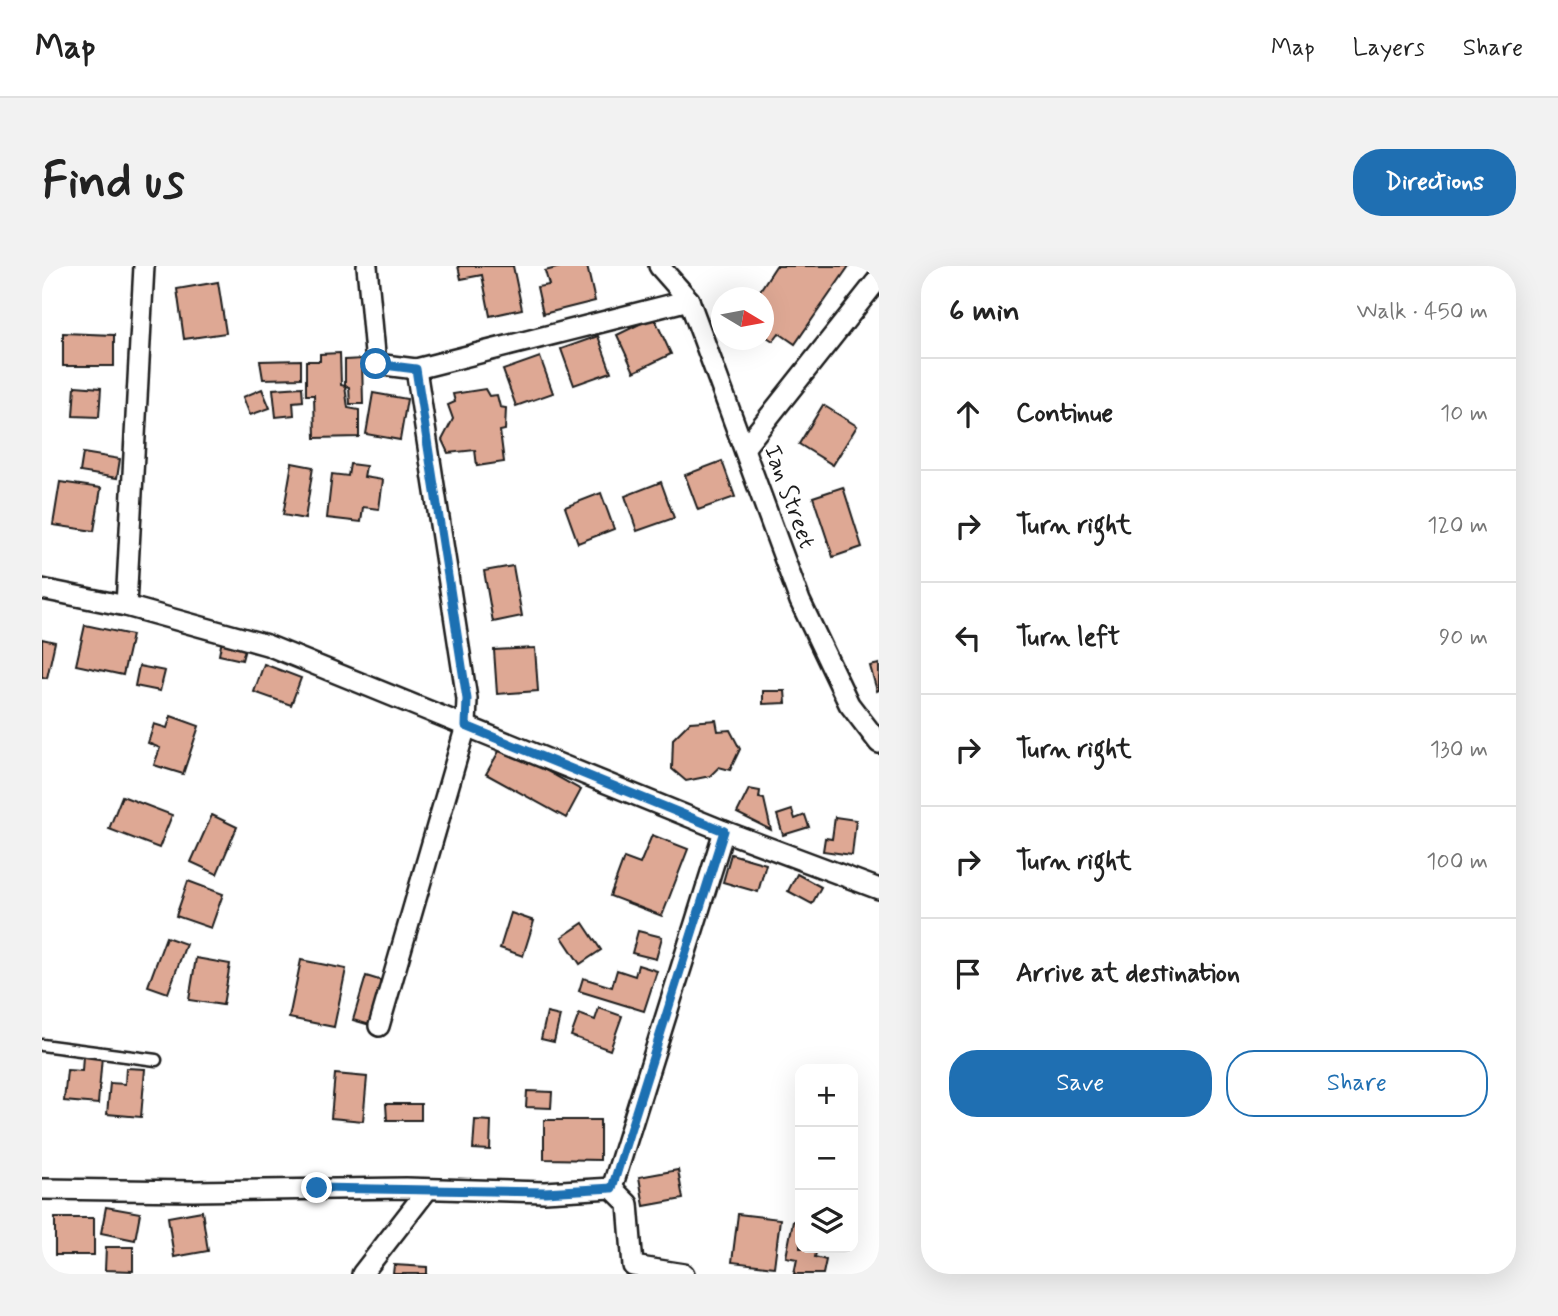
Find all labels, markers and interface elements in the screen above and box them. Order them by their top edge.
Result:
text: Map [35,26,95,70]
text: Map [1271,33,1315,64]
text: Layers [1353,33,1425,64]
text: Share [1463,33,1523,64]
button: Directions [1353,149,1516,216]
text: Find us [42,150,185,215]
north arrow [711,287,774,350]
text: 6 min [949,292,1020,331]
text: Walk · 450 m [1357,297,1488,327]
route start [360,348,391,379]
icon: ahead [949,395,987,433]
text: Continue [1016,397,1113,431]
text: 10 m [1440,399,1488,429]
street label: Ian Street [756,441,822,553]
icon: right [949,507,987,545]
text: Turn right [1016,509,1132,543]
text: 120 m [1427,511,1488,541]
icon: left [949,619,987,657]
text: Turn left [1016,621,1120,655]
text: 90 m [1439,623,1488,653]
icon: right [949,731,987,769]
text: Turn right [1016,733,1132,767]
text: 130 m [1430,735,1488,765]
icon: right [949,843,987,881]
text: Turn right [1016,845,1132,879]
text: 100 m [1426,847,1488,877]
icon: arrive [949,955,987,993]
text: Arrive at destination [1016,957,1240,991]
button: Save [949,1050,1212,1117]
button: Share [1226,1050,1488,1117]
map controls [795,1064,858,1253]
button: + [795,1064,858,1127]
button: − [795,1127,858,1190]
route end [301,1172,332,1203]
button: layers [795,1190,858,1253]

